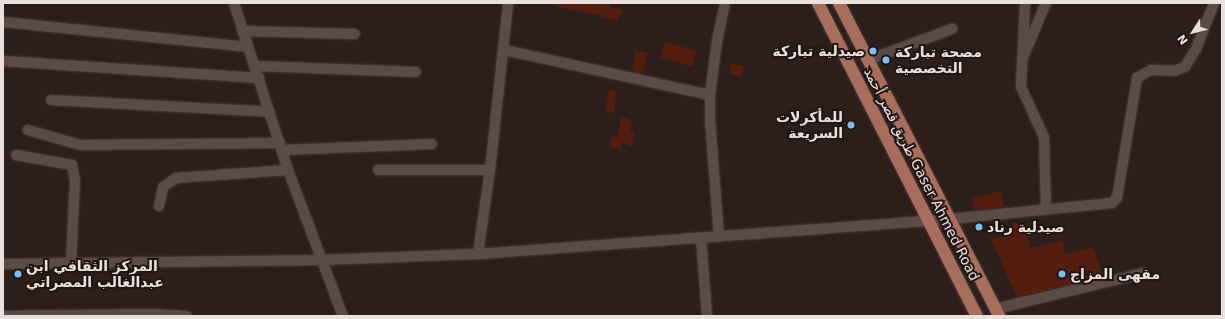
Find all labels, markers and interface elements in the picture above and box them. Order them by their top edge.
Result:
north arrow [1173,12,1213,52]
text: N [1175,32,1191,47]
place label: صيدلية تباركة [772,43,865,59]
place label: مصحة تباركة التخصصية [895,44,982,76]
marker: صيدلية تباركة [868,46,878,56]
marker: مصحة تباركة التخصصية [880,54,892,66]
street label: طريق قصر أحمد Gaser Ahmed Road [861,65,983,283]
place label: للمأكرلات السريعة [776,109,843,142]
marker: للمأكرلات السريعة [846,120,856,130]
place label: صيدلية رناد [987,219,1064,235]
marker: صيدلية رناد [974,222,984,232]
place label: المركز الثقافي ابن عبدالغالب المصراتي [26,258,164,290]
place label: مقهى المزاج [1070,266,1160,282]
marker: المركز الثقافي ابن عبدالغالب المصراتي [13,269,23,279]
marker: مقهى المزاج [1057,269,1067,279]

